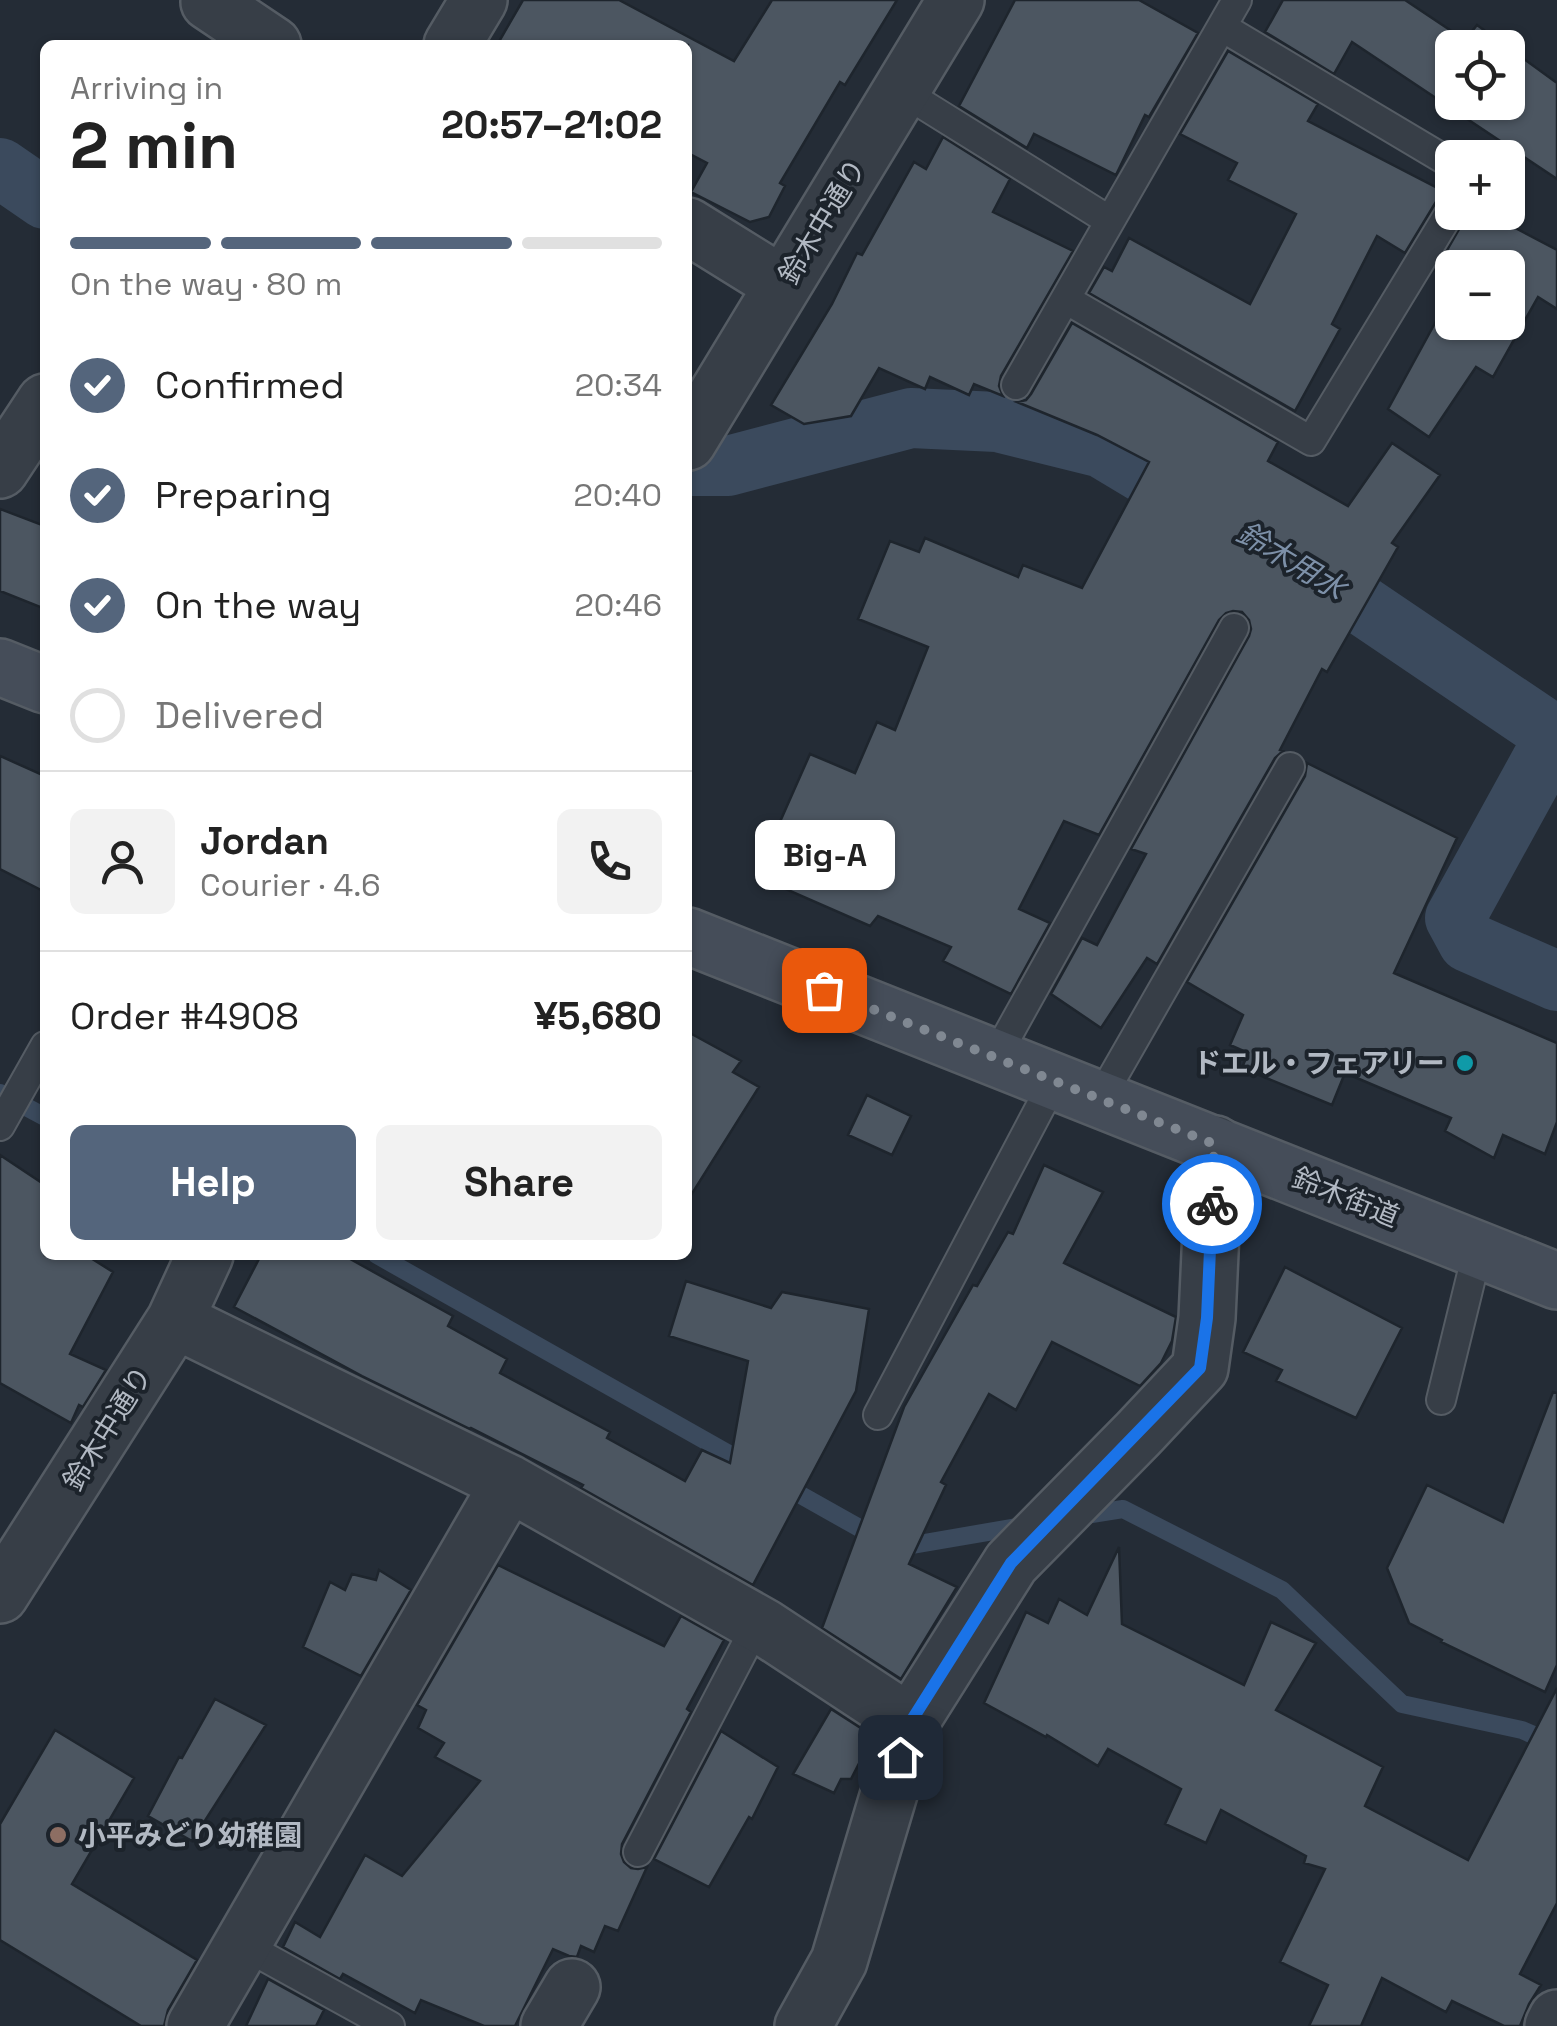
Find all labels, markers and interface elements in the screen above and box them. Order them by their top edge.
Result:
map controls [1435,30,1525,340]
button: locate [1435,30,1525,120]
text: Arriving in [70,68,223,108]
text: 20:57–21:02 [441,101,662,149]
text: 2 min [70,104,238,187]
button: + [1435,140,1525,230]
street label: 鈴木中通り [771,152,873,290]
button: − [1435,250,1525,340]
text: On the way · 80 m [70,264,342,304]
icon: check [70,358,125,413]
text: Confirmed [155,361,345,409]
text: 20:34 [575,365,662,405]
icon: check [70,468,125,523]
text: Preparing [155,471,332,519]
text: 20:40 [574,475,662,515]
water label: 鈴木用水 [1230,513,1355,610]
icon: check [70,578,125,633]
text: On the way [155,581,361,629]
text: 20:46 [575,585,662,625]
text: Delivered [155,691,324,739]
button: person [70,809,175,914]
button: phone [557,809,662,914]
text: Jordan [200,817,329,865]
callout: Big-A [754,820,894,890]
text: Big-A [783,835,867,875]
text: Courier · 4.6 [200,865,381,905]
pin [782,948,867,1033]
icon: bag [797,963,852,1018]
text: Order #4908 [70,992,299,1040]
text: ¥5,680 [534,992,662,1040]
place label: ドエル・フェアリー [1193,1045,1445,1081]
marker: ドエル・フェアリー [1454,1052,1476,1074]
button: Help [70,1125,356,1240]
button: Share [376,1125,662,1240]
courier [1162,1154,1262,1254]
street label: 鈴木街道 [1287,1159,1405,1235]
icon: bike [1185,1177,1240,1232]
street label: 鈴木中通り [55,1359,159,1497]
pin [858,1715,943,1800]
icon: home [873,1730,928,1785]
place label: 小平みどり幼稚園 [78,1817,302,1853]
marker: 小平みどり幼稚園 [47,1824,69,1846]

